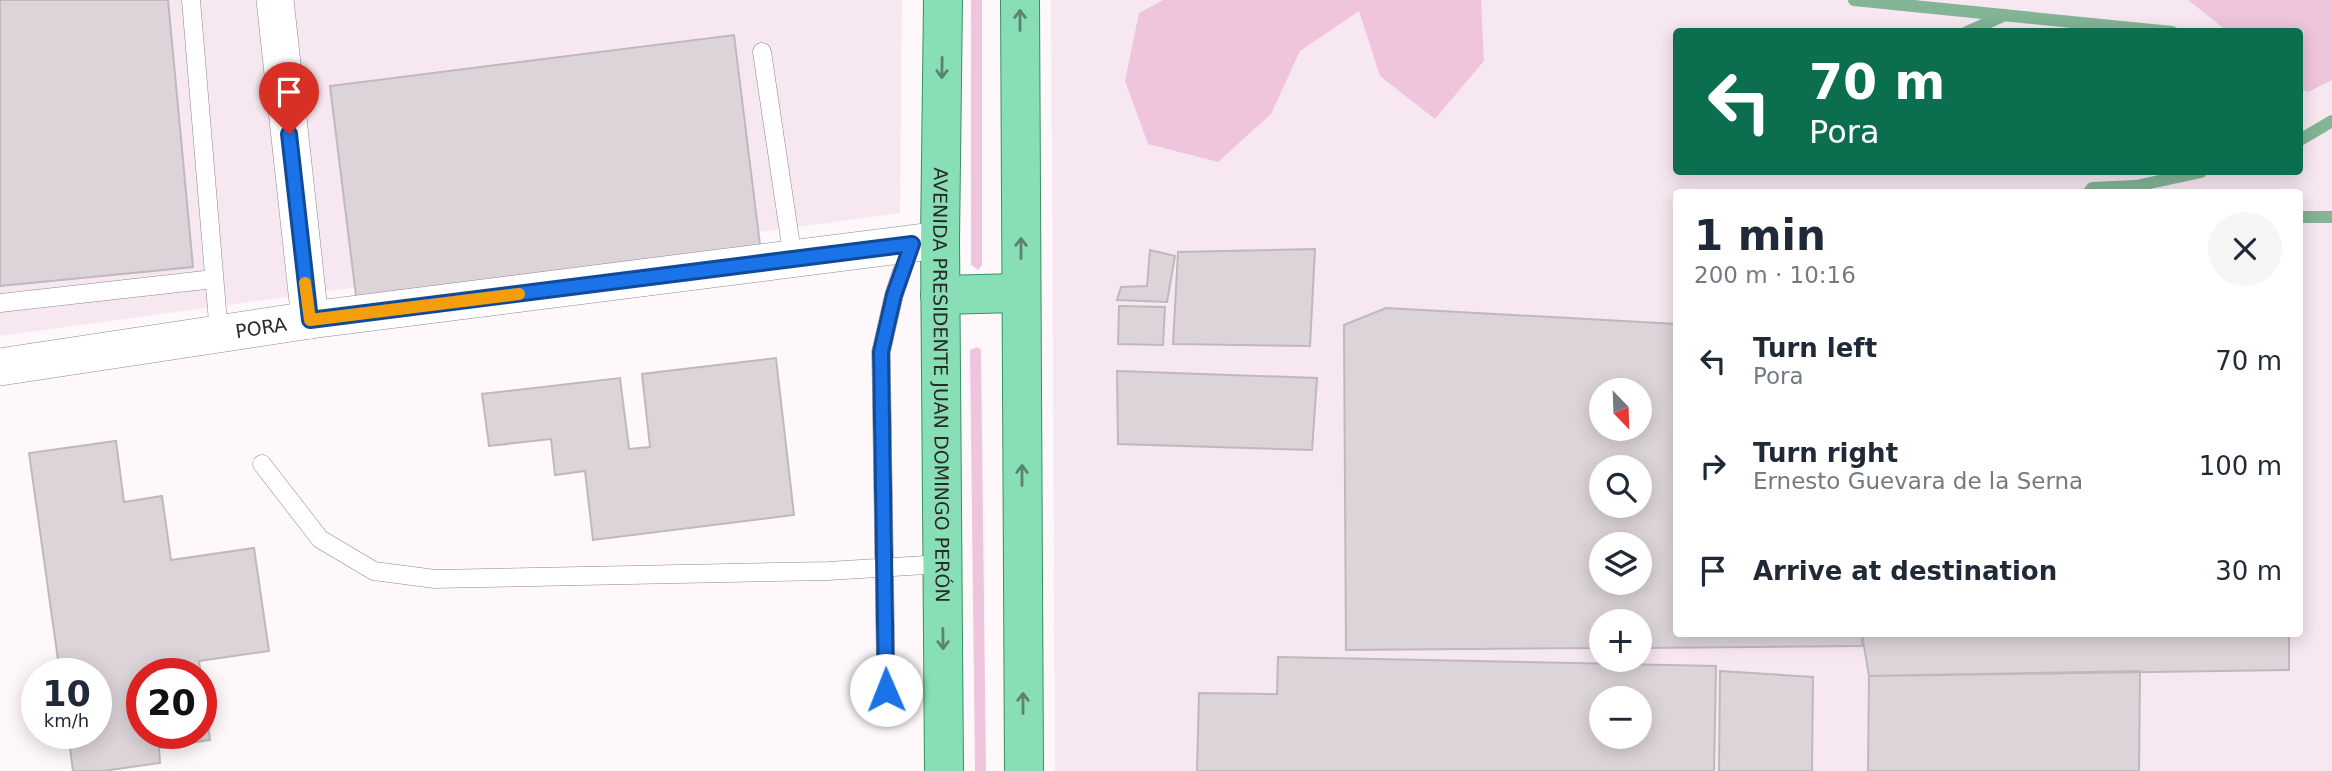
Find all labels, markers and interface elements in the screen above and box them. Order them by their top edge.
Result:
one-way arrow [1013,9,1027,32]
text: 70 m [1809,54,1945,111]
one-way arrow [935,56,949,79]
icon: left [1694,56,1785,147]
pin [259,62,319,134]
icon: arrive [270,73,308,111]
text: Pora [1809,113,1880,151]
street label: AVENIDA PRESIDENTE JUAN DOMINGO PERÓN [929,167,955,603]
text: 1 min [1694,211,1826,260]
button: close [2208,212,2282,286]
one-way arrow [1014,237,1028,260]
text: 200 m · 10:16 [1694,262,1856,288]
street label: PORA [234,313,288,342]
text: Turn left [1753,333,1877,363]
icon: left [1694,342,1732,380]
text: 70 m [2215,346,2282,376]
text: Pora [1753,363,1804,389]
north arrow [1589,378,1652,441]
map controls [1589,378,1652,749]
text: Turn right [1753,438,1898,468]
icon: right [1694,447,1732,485]
text: 100 m [2199,451,2282,481]
button: search [1589,455,1652,518]
one-way arrow [1015,464,1029,487]
text: Ernesto Guevara de la Serna [1753,468,2083,494]
button: layers [1589,532,1652,595]
icon: arrive [1694,552,1732,590]
text: Arrive at destination [1753,556,2057,586]
text: 30 m [2215,556,2282,586]
button: + [1589,609,1652,672]
one-way arrow [936,627,950,650]
position arrow [849,653,923,727]
speed limit sign: 20 [126,658,217,749]
text: 10 [42,674,91,714]
button: − [1589,686,1652,749]
one-way arrow [1016,692,1030,715]
text: km/h [44,710,89,731]

